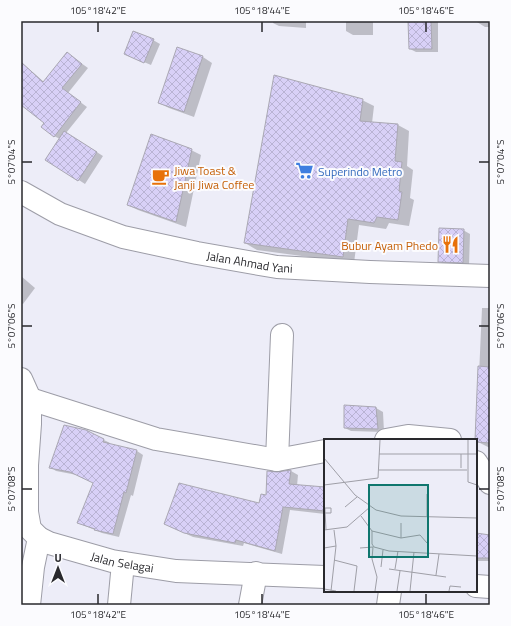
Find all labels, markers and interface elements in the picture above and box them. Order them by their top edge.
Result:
text: 105°18'42"E [70,3,127,18]
text: 105°18'44"E [234,3,291,18]
text: 105°18'46"E [398,3,455,18]
text: 5°07'04"S [4,140,19,184]
text: 5°07'04"S [493,140,508,184]
place label: Jiwa Toast & Janji Jiwa Coffee [174,161,254,194]
supermarket icon: Superindo Metro [295,161,315,181]
place label: Superindo Metro [318,162,402,181]
cafe icon: Jiwa Toast & Janji Jiwa Coffee [151,167,171,187]
restaurant icon: Bubur Ayam Phedo [441,235,461,255]
place label: Bubur Ayam Phedo [341,236,438,255]
street label: Jalan Ahmad Yani [205,245,293,277]
text: 5°07'06"S [4,304,19,348]
text: 5°07'06"S [493,304,508,348]
inset map [324,439,477,592]
text: 5°07'08"S [4,467,19,511]
text: 5°07'08"S [493,467,508,511]
street label: Jalan Selagai [89,546,155,577]
north arrow [38,548,78,588]
text: U [54,550,62,566]
text: 105°18'42"E [70,607,127,622]
text: 105°18'44"E [234,607,291,622]
text: 105°18'46"E [398,607,455,622]

